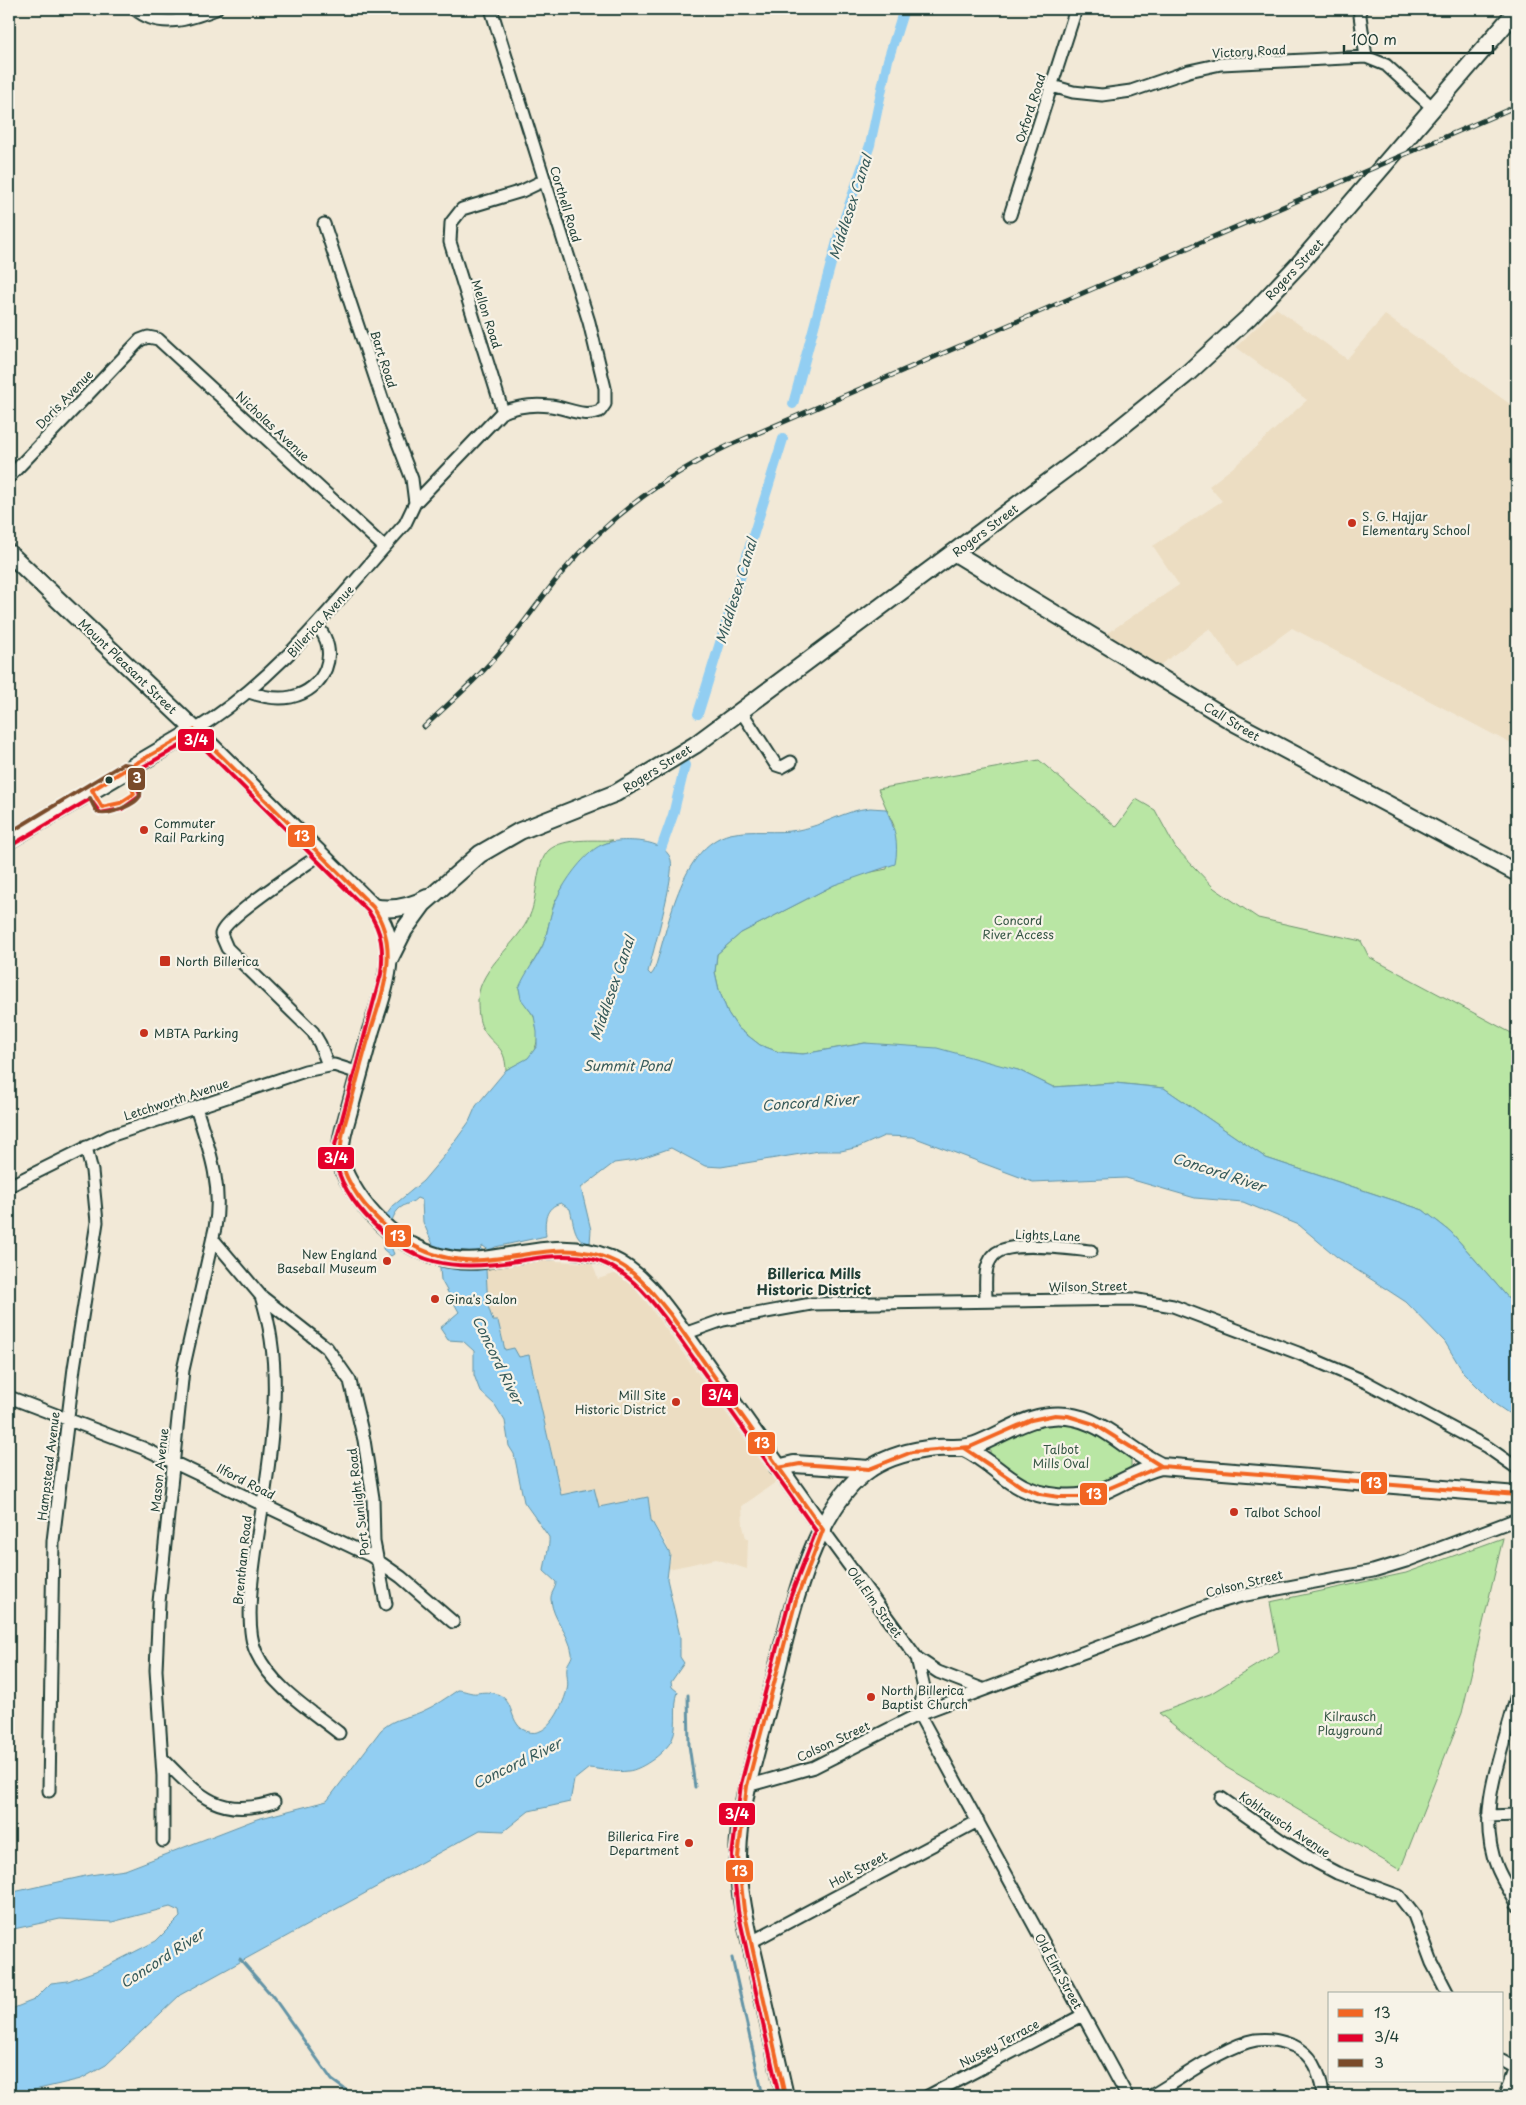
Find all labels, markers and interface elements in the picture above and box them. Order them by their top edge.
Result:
scale bar [1344,22,1492,54]
text: 100 m [1351,27,1397,50]
street label: Victory Road [1212,40,1286,62]
street label: Oxford Road [1010,71,1050,145]
water label: Middlesex Canal [823,150,877,262]
street label: Corthell Road [546,164,586,244]
street label: Rogers Street [1261,234,1327,304]
street label: Mellon Road [467,277,507,351]
street label: Bart Road [366,328,402,390]
street label: Doris Avenue [31,365,97,433]
street label: Nicholas Avenue [232,387,314,465]
street label: Rogers Street [948,499,1022,561]
place label: S. G. Hajjar Elementary School [1362,507,1470,539]
marker: S. G. Hajjar Elementary School [1346,517,1358,529]
water label: Middlesex Canal [710,534,763,646]
street label: Billerica Avenue [282,581,358,661]
street label: Mount Pleasant Street [75,614,181,718]
street label: Call Street [1201,697,1264,745]
line badge: 3/4 [177,728,215,752]
text: 3/4 [184,729,209,750]
street label: Rogers Street [619,740,695,796]
line badge: 3 [127,767,146,791]
text: 3 [132,767,142,788]
unlabelled marker [104,775,114,785]
place label: Commuter Rail Parking [154,814,224,846]
marker: Commuter Rail Parking [138,824,150,836]
line badge: 13 [287,824,316,848]
text: 13 [294,825,310,846]
park label: Concord River Access [982,911,1054,943]
water label: Middlesex Canal [584,931,640,1043]
place label: North Billerica [176,952,260,970]
marker: North Billerica [158,954,172,968]
place label: MBTA Parking [154,1024,238,1042]
marker: MBTA Parking [138,1027,150,1039]
water label: Summit Pond [583,1055,674,1076]
street label: Letchworth Avenue [121,1073,231,1124]
water label: Concord River [761,1088,861,1116]
line badge: 3/4 [317,1146,355,1170]
text: 3/4 [324,1147,349,1168]
water label: Concord River [1170,1147,1270,1198]
line badge: 13 [384,1224,412,1248]
text: 13 [390,1225,406,1246]
street label: Lights Lane [1015,1225,1081,1245]
place label: New England Baseball Museum [277,1245,378,1277]
marker: New England Baseball Museum [381,1255,393,1267]
district label: Billerica Mills Historic District [757,1263,872,1300]
street label: Wilson Street [1049,1276,1128,1296]
place label: Gina's Salon [445,1290,517,1308]
marker: Gina's Salon [429,1293,441,1305]
water label: Concord River [467,1312,529,1410]
line badge: 3/4 [701,1383,739,1407]
text: 3/4 [708,1384,733,1405]
place label: Mill Site Historic District [575,1386,666,1418]
marker: Mill Site Historic District [670,1396,682,1408]
street label: Hampstead Avenue [32,1410,64,1521]
street label: Mason Avenue [146,1427,172,1513]
line badge: 13 [747,1431,776,1455]
text: 13 [754,1432,770,1453]
park label: Talbot Mills Oval [1033,1440,1089,1472]
street label: Port Sunlight Road [342,1447,374,1557]
street label: Ilford Road [214,1459,278,1503]
line badge: 13 [1360,1471,1388,1495]
text: 13 [1366,1472,1382,1493]
line badge: 13 [1079,1482,1108,1506]
text: 13 [1086,1483,1102,1504]
place label: Talbot School [1244,1503,1321,1521]
marker: Talbot School [1228,1506,1240,1518]
street label: Brentham Road [228,1514,256,1606]
street label: Old Elm Street [843,1563,907,1641]
street label: Colson Street [1204,1565,1285,1601]
place label: North Billerica Baptist Church [881,1681,968,1713]
marker: North Billerica Baptist Church [865,1691,877,1703]
park label: Kilrausch Playground [1318,1707,1382,1739]
street label: Colson Street [793,1716,873,1766]
water label: Concord River [469,1732,567,1794]
street label: Kohlrausch Avenue [1236,1787,1335,1862]
line badge: 3/4 [718,1802,756,1826]
text: 3/4 [725,1803,750,1824]
place label: Billerica Fire Department [607,1827,679,1859]
marker: Billerica Fire Department [683,1837,695,1849]
street label: Holt Street [826,1846,890,1892]
line badge: 13 [725,1859,754,1883]
text: 13 [732,1860,748,1881]
water label: Concord River [116,1922,210,1993]
street label: Old Elm Street [1031,1930,1087,2012]
legend [1328,1992,1504,2082]
text: 13 [1374,2000,1391,2023]
street label: Nussey Terrace [956,2014,1042,2072]
text: 3/4 [1374,2024,1400,2047]
text: 3 [1374,2050,1384,2073]

